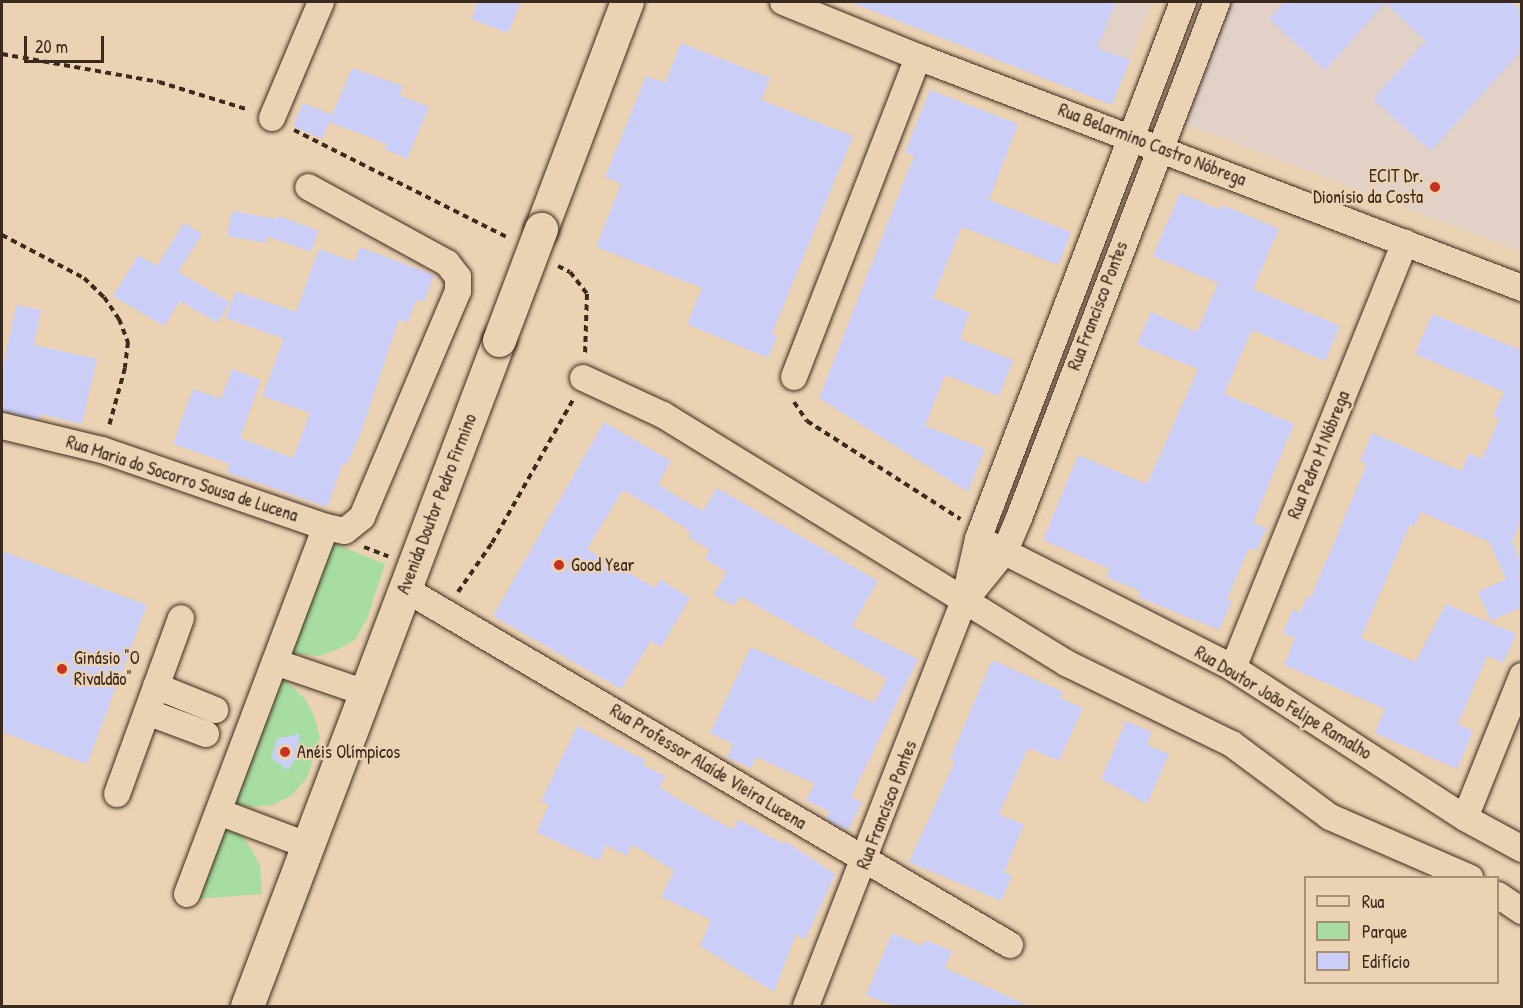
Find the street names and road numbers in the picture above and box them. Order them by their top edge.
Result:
street label: Rua Belarmino Castro Nóbrega [1055,99,1249,191]
street label: Rua Francisco Pontes [1064,239,1132,373]
street label: Rua Pedro M Nóbrega [1284,388,1354,522]
street label: Avenida Doutor Pedro Firmino [393,411,481,597]
street label: Rua Maria do Socorro Sousa de Lucena [63,431,301,527]
street label: Rua Doutor João Felipe Ramalho [1191,642,1375,764]
street label: Rua Professor Alaíde Vieira Lucena [606,700,810,834]
street label: Rua Francisco Pontes [853,738,921,872]

